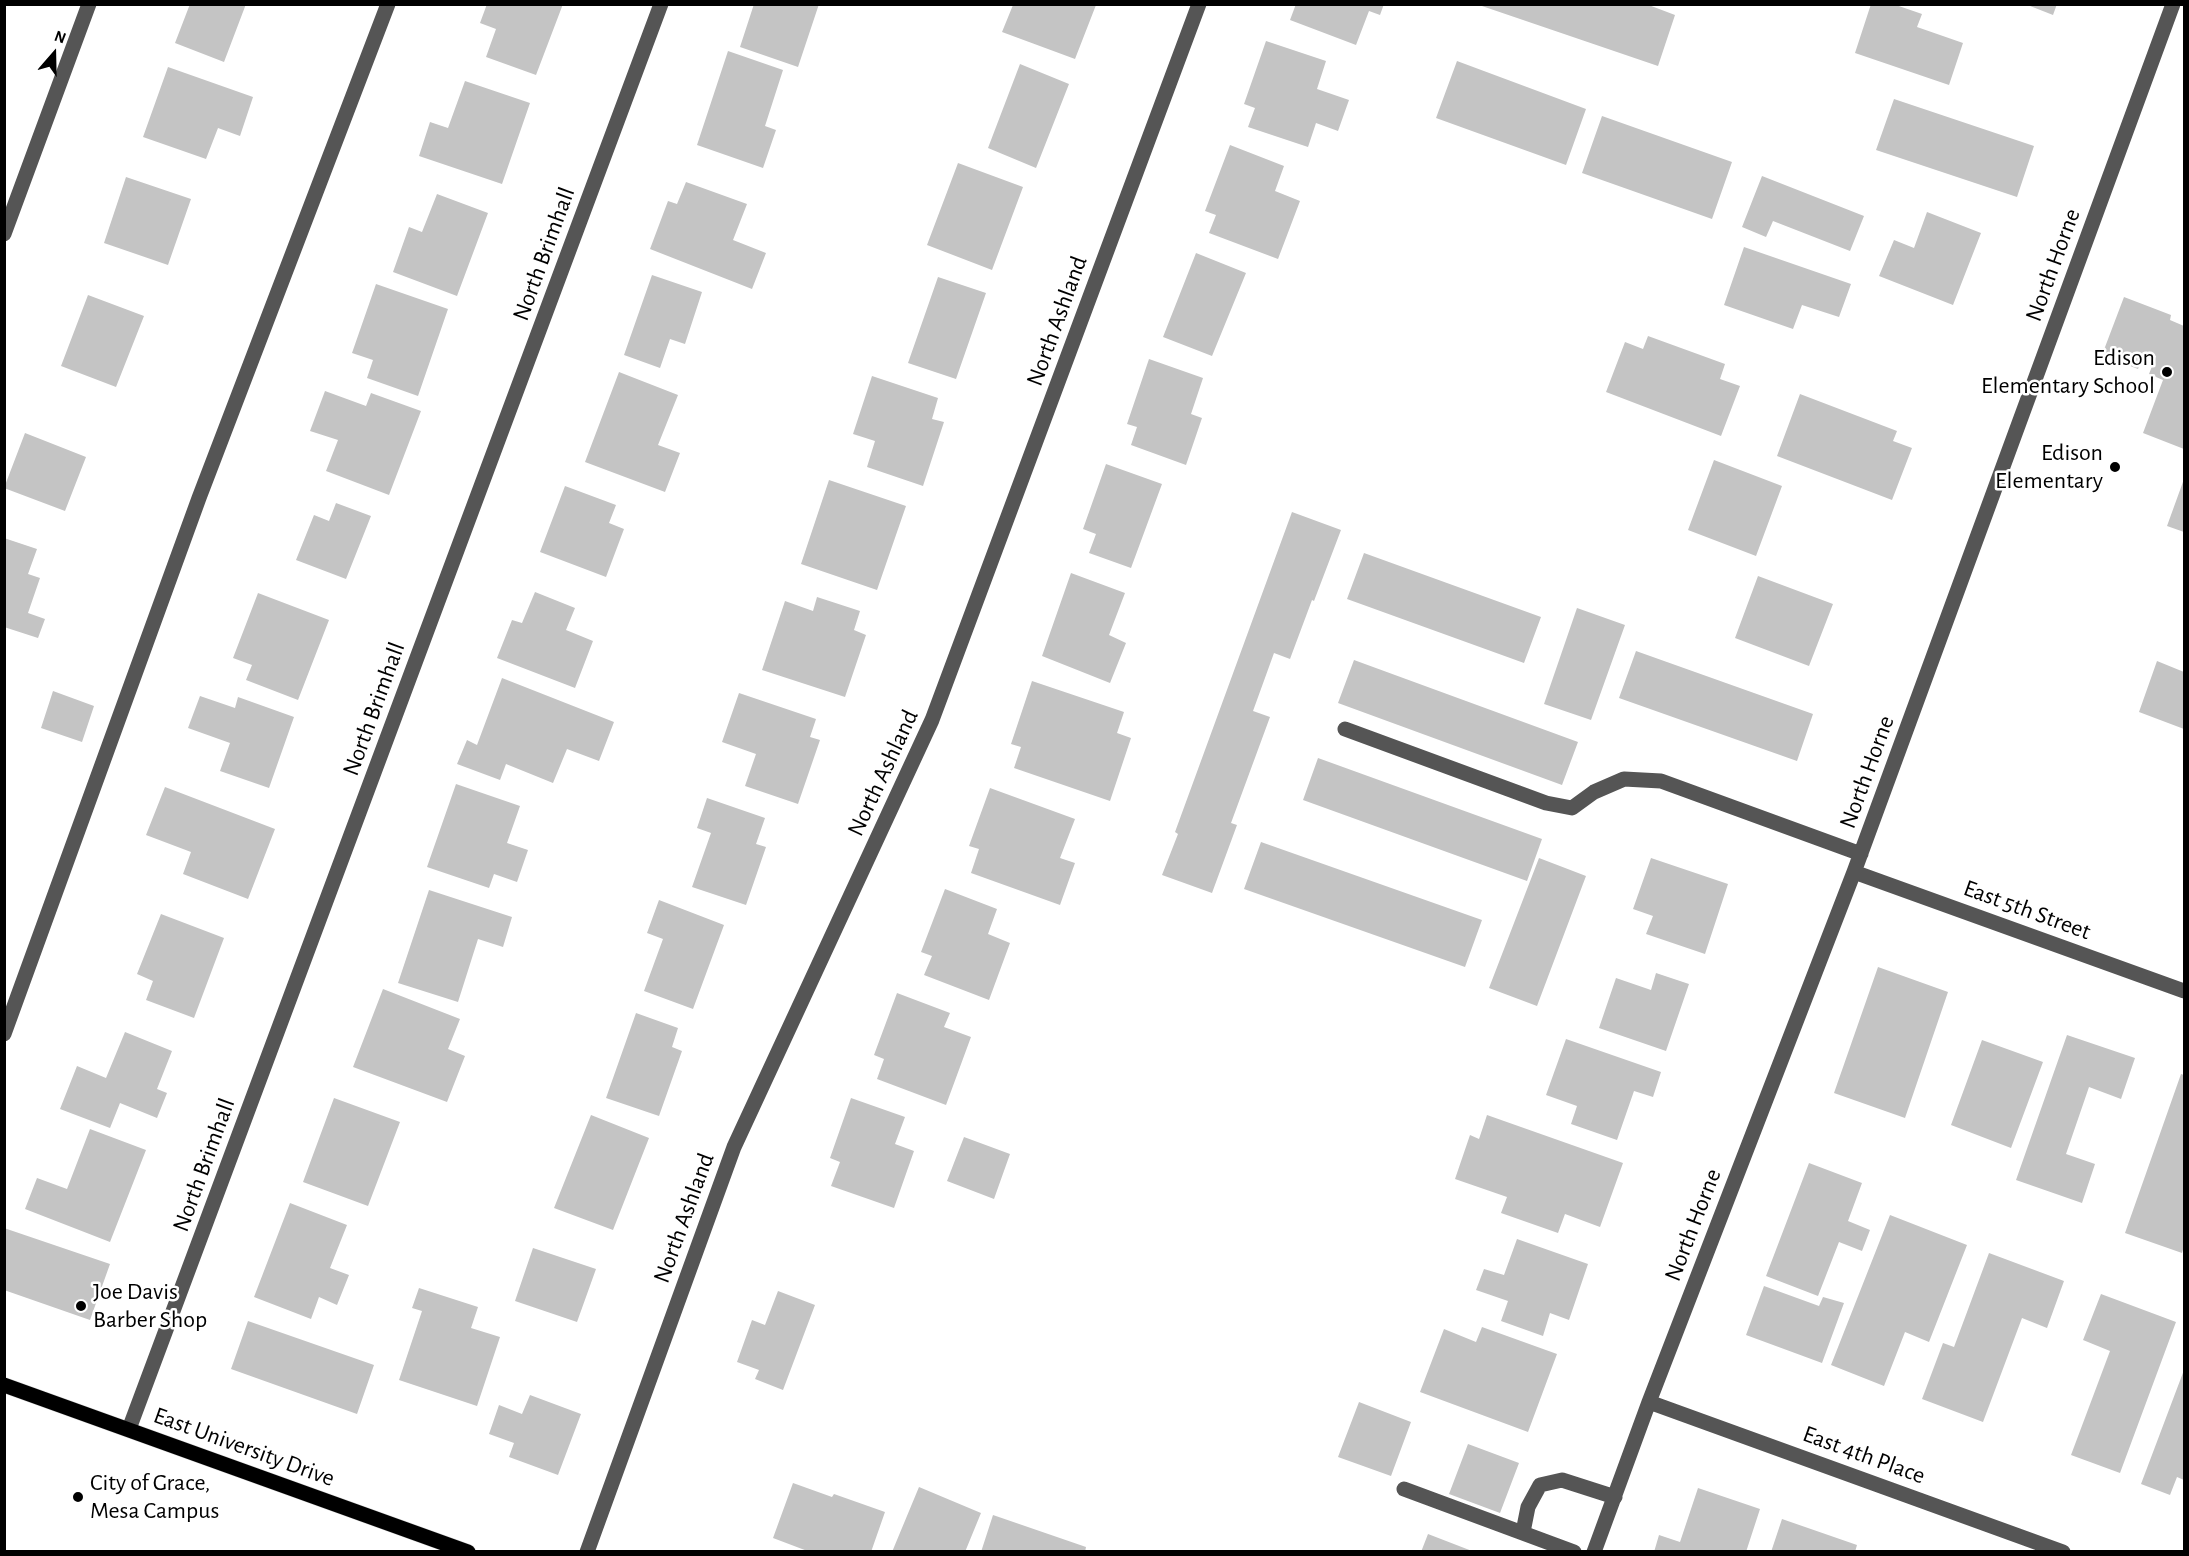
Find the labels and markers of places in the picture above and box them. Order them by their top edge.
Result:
place label: Edison Elementary School [1981,344,2155,400]
marker: Edison Elementary School [2160,365,2174,379]
place label: Edison Elementary [1995,439,2103,495]
marker: Edison Elementary [2108,460,2122,474]
place label: Joe Davis Barber Shop [93,1278,207,1334]
marker: Joe Davis Barber Shop [74,1299,88,1313]
place label: City of Grace, Mesa Campus [90,1469,219,1525]
marker: City of Grace, Mesa Campus [71,1490,85,1504]

